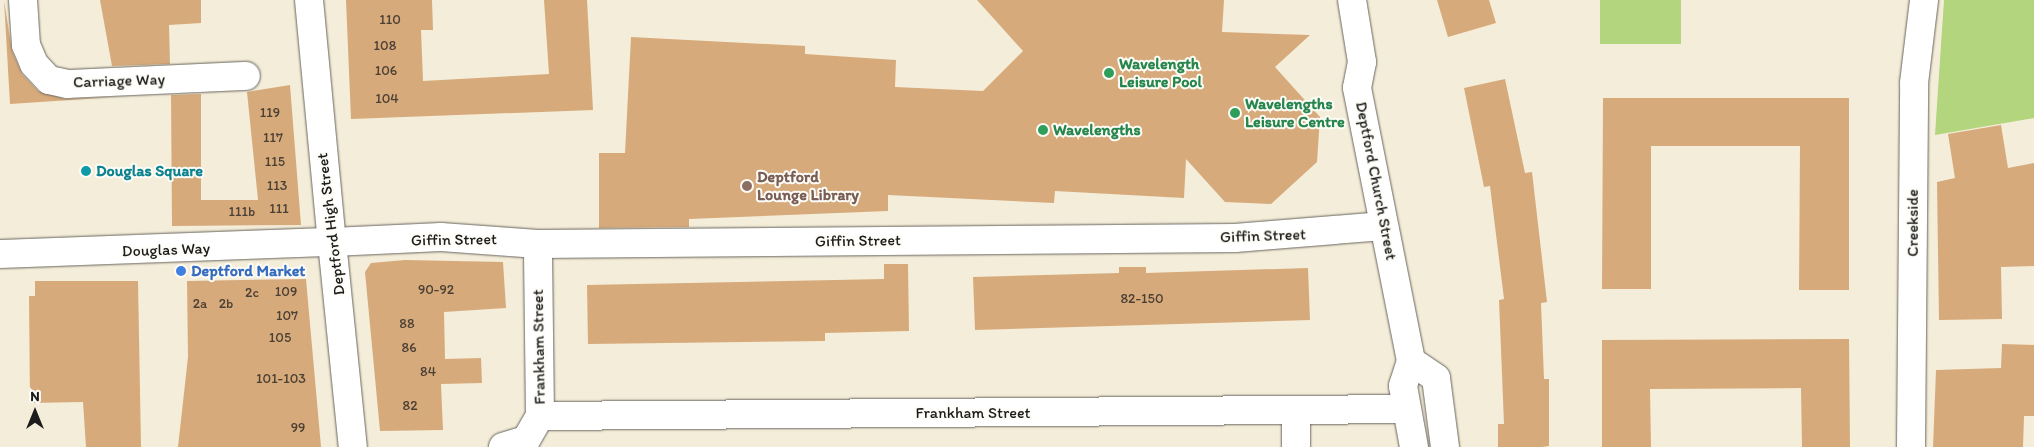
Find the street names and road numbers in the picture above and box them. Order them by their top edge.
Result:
street label: Carriage Way [73,70,165,92]
street label: Deptford Church Street [1351,100,1401,262]
street label: Deptford High Street [313,152,349,296]
street label: Creekside [1903,189,1923,257]
street label: Giffin Street [1220,225,1306,247]
street label: Giffin Street [411,230,497,250]
street label: Giffin Street [815,231,901,251]
street label: Douglas Way [122,239,210,261]
street label: Frankham Street [528,289,550,405]
street label: Frankham Street [916,403,1030,423]

